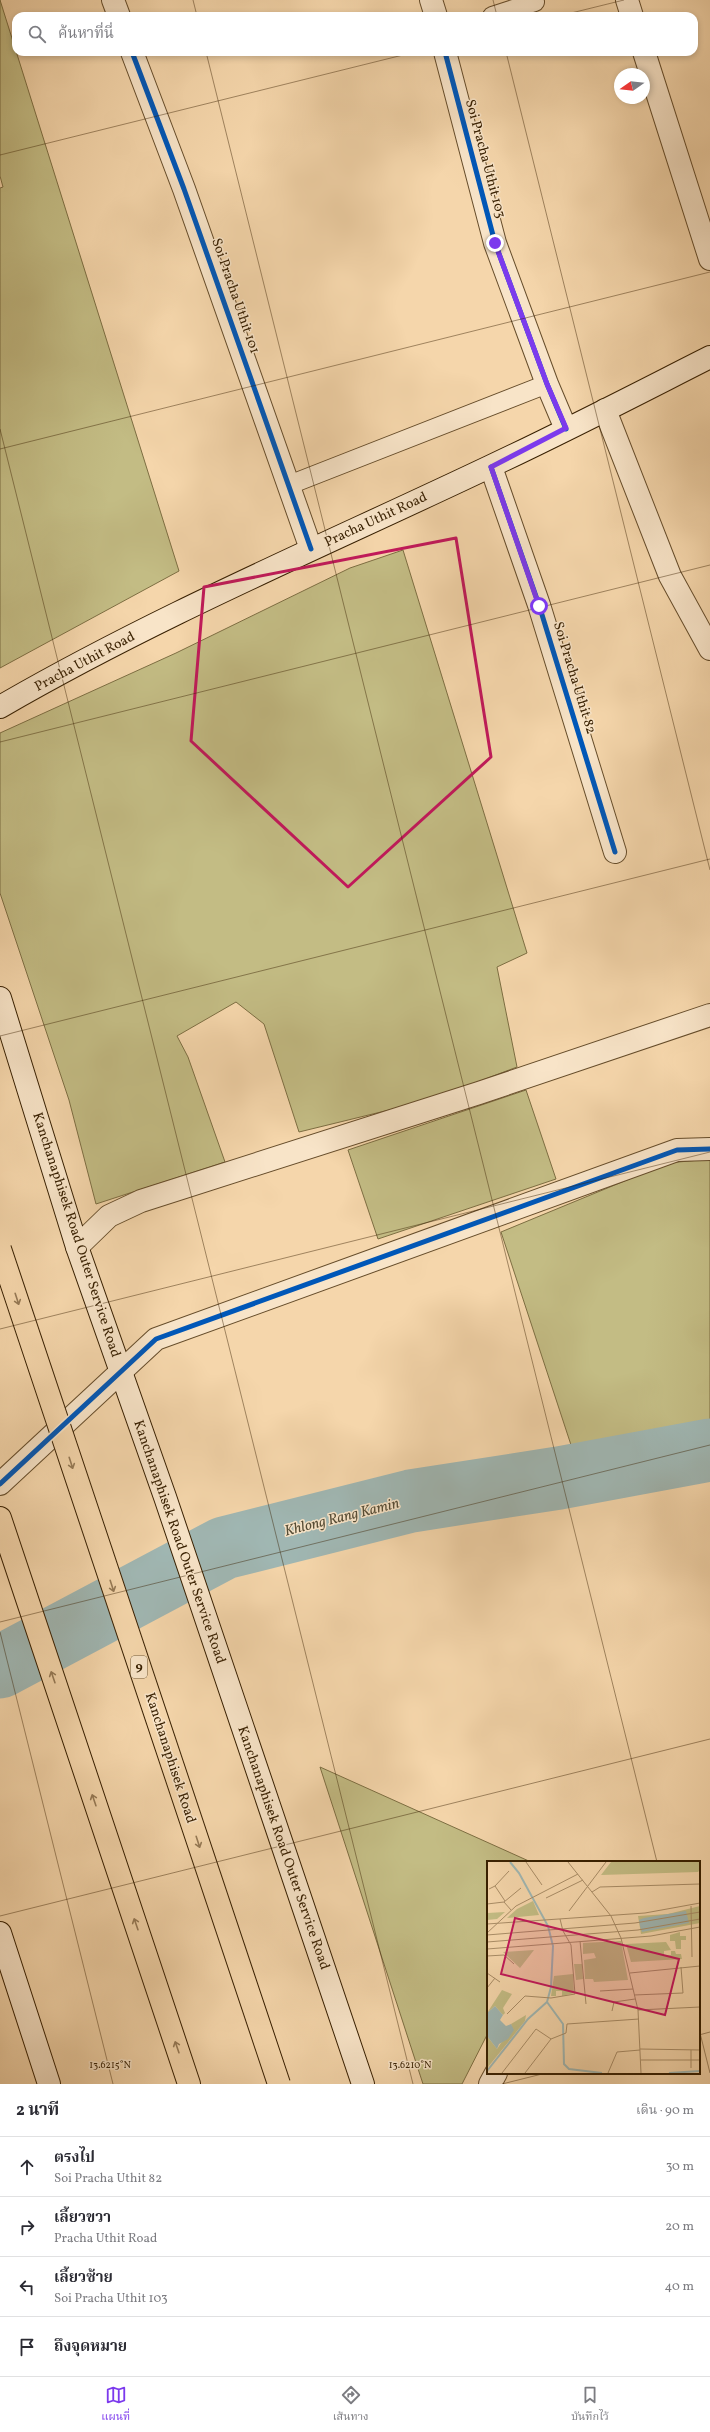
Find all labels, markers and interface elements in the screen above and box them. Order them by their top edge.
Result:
search box [12,12,698,56]
icon: search [26,23,48,45]
text: ค้นหาที่นี่ [58,24,114,45]
north arrow [614,68,650,104]
street label: Soi Pracha Uthit 103 [460,97,510,221]
route end [486,234,504,252]
street label: Soi Pracha Uthit 101 [206,236,264,356]
street label: Pracha Uthit Road [322,488,431,552]
route start [530,597,548,615]
street label: Soi Pracha Uthit 82 [548,620,600,736]
street label: Pracha Uthit Road [31,627,139,697]
street label: Kanchanaphisek Road Outer Service Road [27,1110,125,1360]
one-way arrow [14,1293,21,1306]
street label: Kanchanaphisek Road Outer Service Road [128,1418,230,1667]
one-way arrow [68,1456,76,1468]
water label: Khlong Rang Kamin [282,1494,402,1542]
one-way arrow [109,1580,117,1592]
road number: 9 [131,1656,147,1678]
one-way arrow [49,1671,56,1684]
street label: Kanchanaphisek Road [140,1690,200,1826]
street label: Kanchanaphisek Road Outer Service Road [232,1724,334,1973]
one-way arrow [90,1795,98,1807]
one-way arrow [195,1835,202,1848]
inset map [487,1861,700,2074]
one-way arrow [132,1917,139,1930]
one-way arrow [173,2041,180,2054]
text: 13.6215°N [89,2058,131,2072]
text: 13.6210°N [389,2058,432,2072]
text: 2 นาที [16,2099,59,2122]
text: เดิน · 90 m [636,2102,694,2120]
text: ตรงไป [54,2148,95,2169]
icon: ahead [16,2156,38,2178]
text: 30 m [666,2158,694,2176]
text: Soi Pracha Uthit 82 [54,2170,162,2188]
text: เลี้ยวขวา [54,2208,111,2229]
icon: right [16,2216,38,2238]
text: 20 m [665,2218,694,2236]
text: Pracha Uthit Road [54,2230,157,2248]
text: เลี้ยวซ้าย [54,2268,113,2289]
icon: left [16,2276,38,2298]
text: 40 m [665,2278,694,2296]
text: Soi Pracha Uthit 103 [54,2290,168,2308]
icon: arrive [16,2336,38,2358]
text: ถึงจุดหมาย [54,2337,127,2358]
tab: แผนที่ [101,2384,130,2426]
tab: เส้นทาง [333,2384,369,2426]
tab: บันทึกไว้ [571,2384,609,2426]

